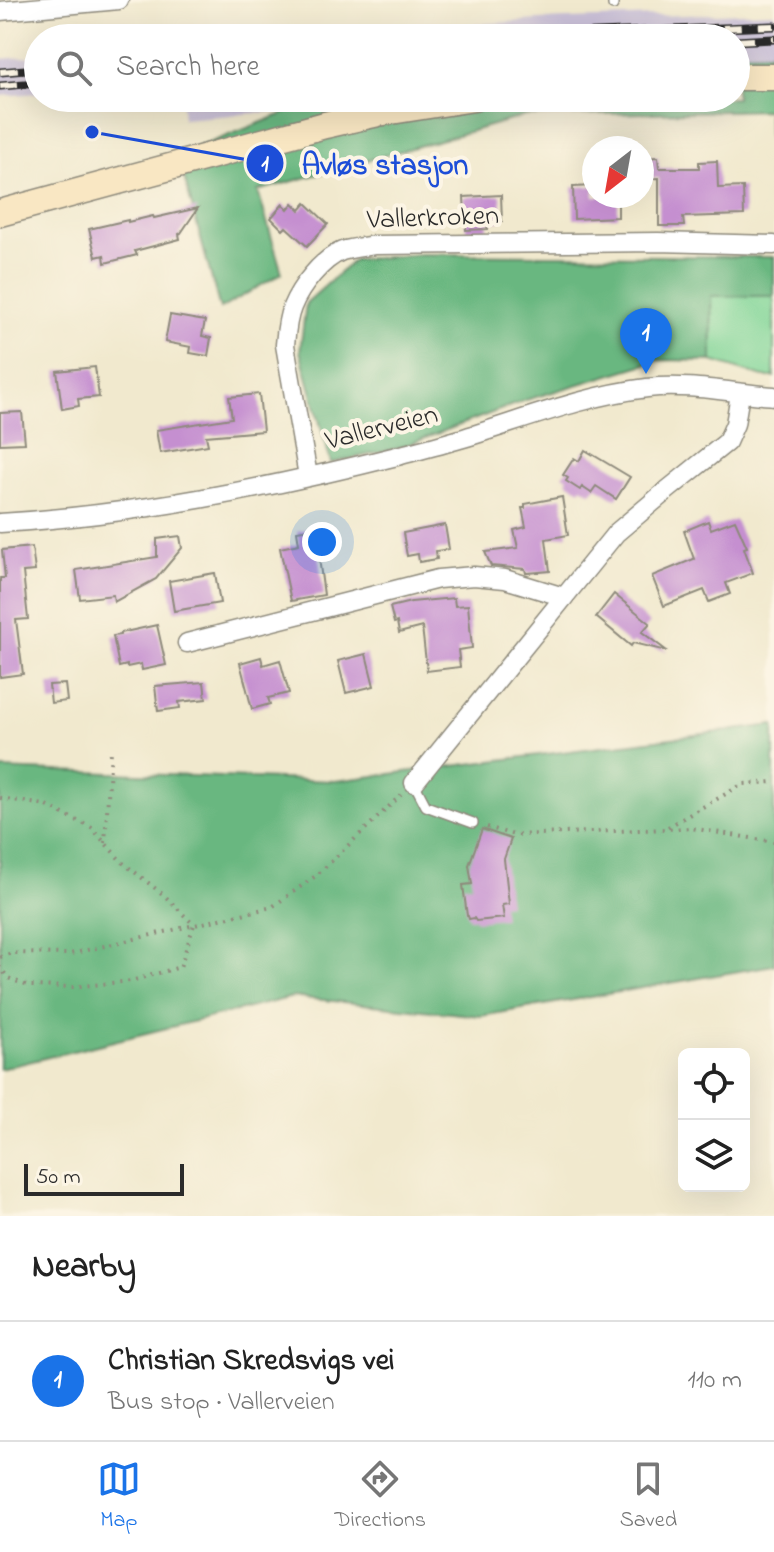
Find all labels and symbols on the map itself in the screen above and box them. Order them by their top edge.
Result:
callout: Avløs stasjon [245,136,484,190]
north arrow [582,136,654,208]
text: Avløs stasjon [302,145,469,189]
text: 1 [261,148,269,183]
street label: Vallerkroken [365,196,500,242]
pin: 1 [620,308,672,374]
street label: Vallerveien [321,395,443,463]
your location [302,522,342,562]
scale bar [24,1160,184,1196]

